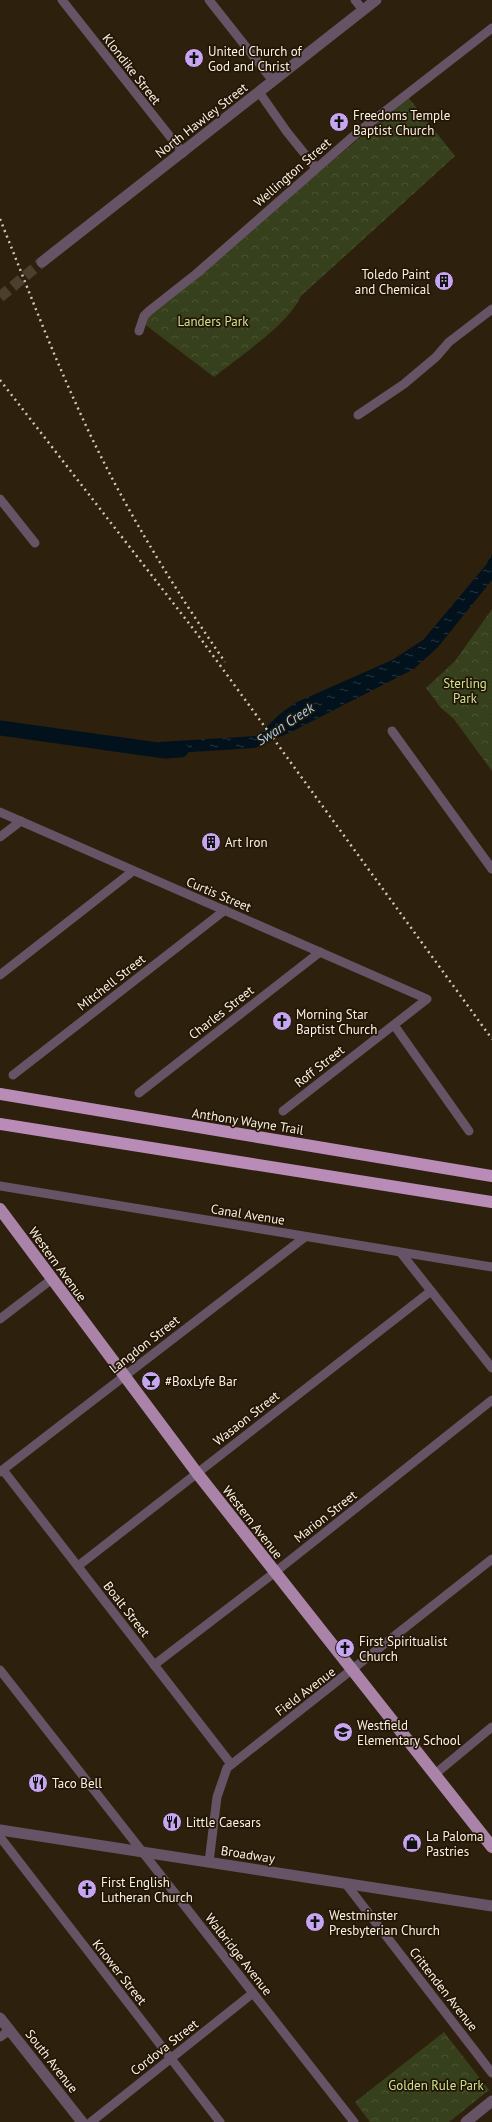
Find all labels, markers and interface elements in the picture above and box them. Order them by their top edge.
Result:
street label: Klondike Street [99,30,165,109]
place label: United Church of God and Christ [208,43,303,75]
church icon: United Church of God and Christ [183,47,205,69]
street label: North Hawley Street [152,79,251,162]
place label: Freedoms Temple Baptist Church [353,107,450,139]
church icon: Freedoms Temple Baptist Church [328,111,350,133]
street label: Wellington Street [250,134,335,211]
place label: Toledo Paint and Chemical [355,266,431,298]
building icon: Toledo Paint and Chemical [433,270,455,292]
park label: Landers Park [178,313,249,330]
park label: Sterling Park [443,675,487,707]
water label: Swan Creek [253,698,318,749]
building icon: Art Iron [200,831,222,853]
place label: Art Iron [225,834,268,851]
street label: Curtis Street [184,873,254,916]
street label: Mitchell Street [74,950,149,1014]
street label: Charles Street [185,981,258,1043]
place label: Morning Star Baptist Church [296,1006,377,1038]
church icon: Morning Star Baptist Church [271,1010,293,1032]
street label: Roff Street [291,1041,348,1091]
street label: Anthony Wayne Trail [191,1104,305,1139]
street label: Canal Avenue [210,1200,286,1229]
street label: Western Avenue [25,1224,90,1305]
street label: Langdon Street [106,1311,183,1377]
bar icon: #BoxLyfe Bar [140,1370,162,1392]
place label: #BoxLyfe Bar [165,1373,238,1390]
street label: Wasaon Street [210,1387,283,1450]
street label: Western Avenue [219,1482,287,1562]
street label: Marion Street [290,1486,361,1546]
street label: Boalt Street [100,1578,154,1641]
place label: First Spiritualist Church [359,1633,448,1665]
church icon: First Spiritualist Church [334,1637,356,1659]
street label: Field Avenue [272,1663,339,1720]
place label: Westfield Elementary School [357,1717,461,1749]
school or university icon: Westfield Elementary School [332,1721,354,1743]
restaurant icon: Taco Bell [27,1772,49,1794]
place label: Taco Bell [52,1775,102,1792]
restaurant icon: Little Caesars [161,1811,183,1833]
place label: Little Caesars [186,1814,261,1831]
place label: La Paloma Pastries [426,1828,483,1860]
shop icon: La Paloma Pastries [401,1832,423,1854]
street label: Broadway [220,1842,276,1867]
place label: First English Lutheran Church [101,1874,193,1906]
church icon: First English Lutheran Church [76,1878,98,1900]
place label: Westminster Presbyterian Church [329,1907,440,1939]
street label: Walbridge Avenue [201,1910,276,1999]
church icon: Westminster Presbyterian Church [304,1911,326,1933]
street label: Knower Street [89,1936,151,2009]
street label: Crittenden Avenue [406,1944,482,2035]
street label: Cordova Street [127,2015,202,2079]
street label: South Avenue [21,2026,82,2097]
park label: Golden Rule Park [388,2077,484,2094]

